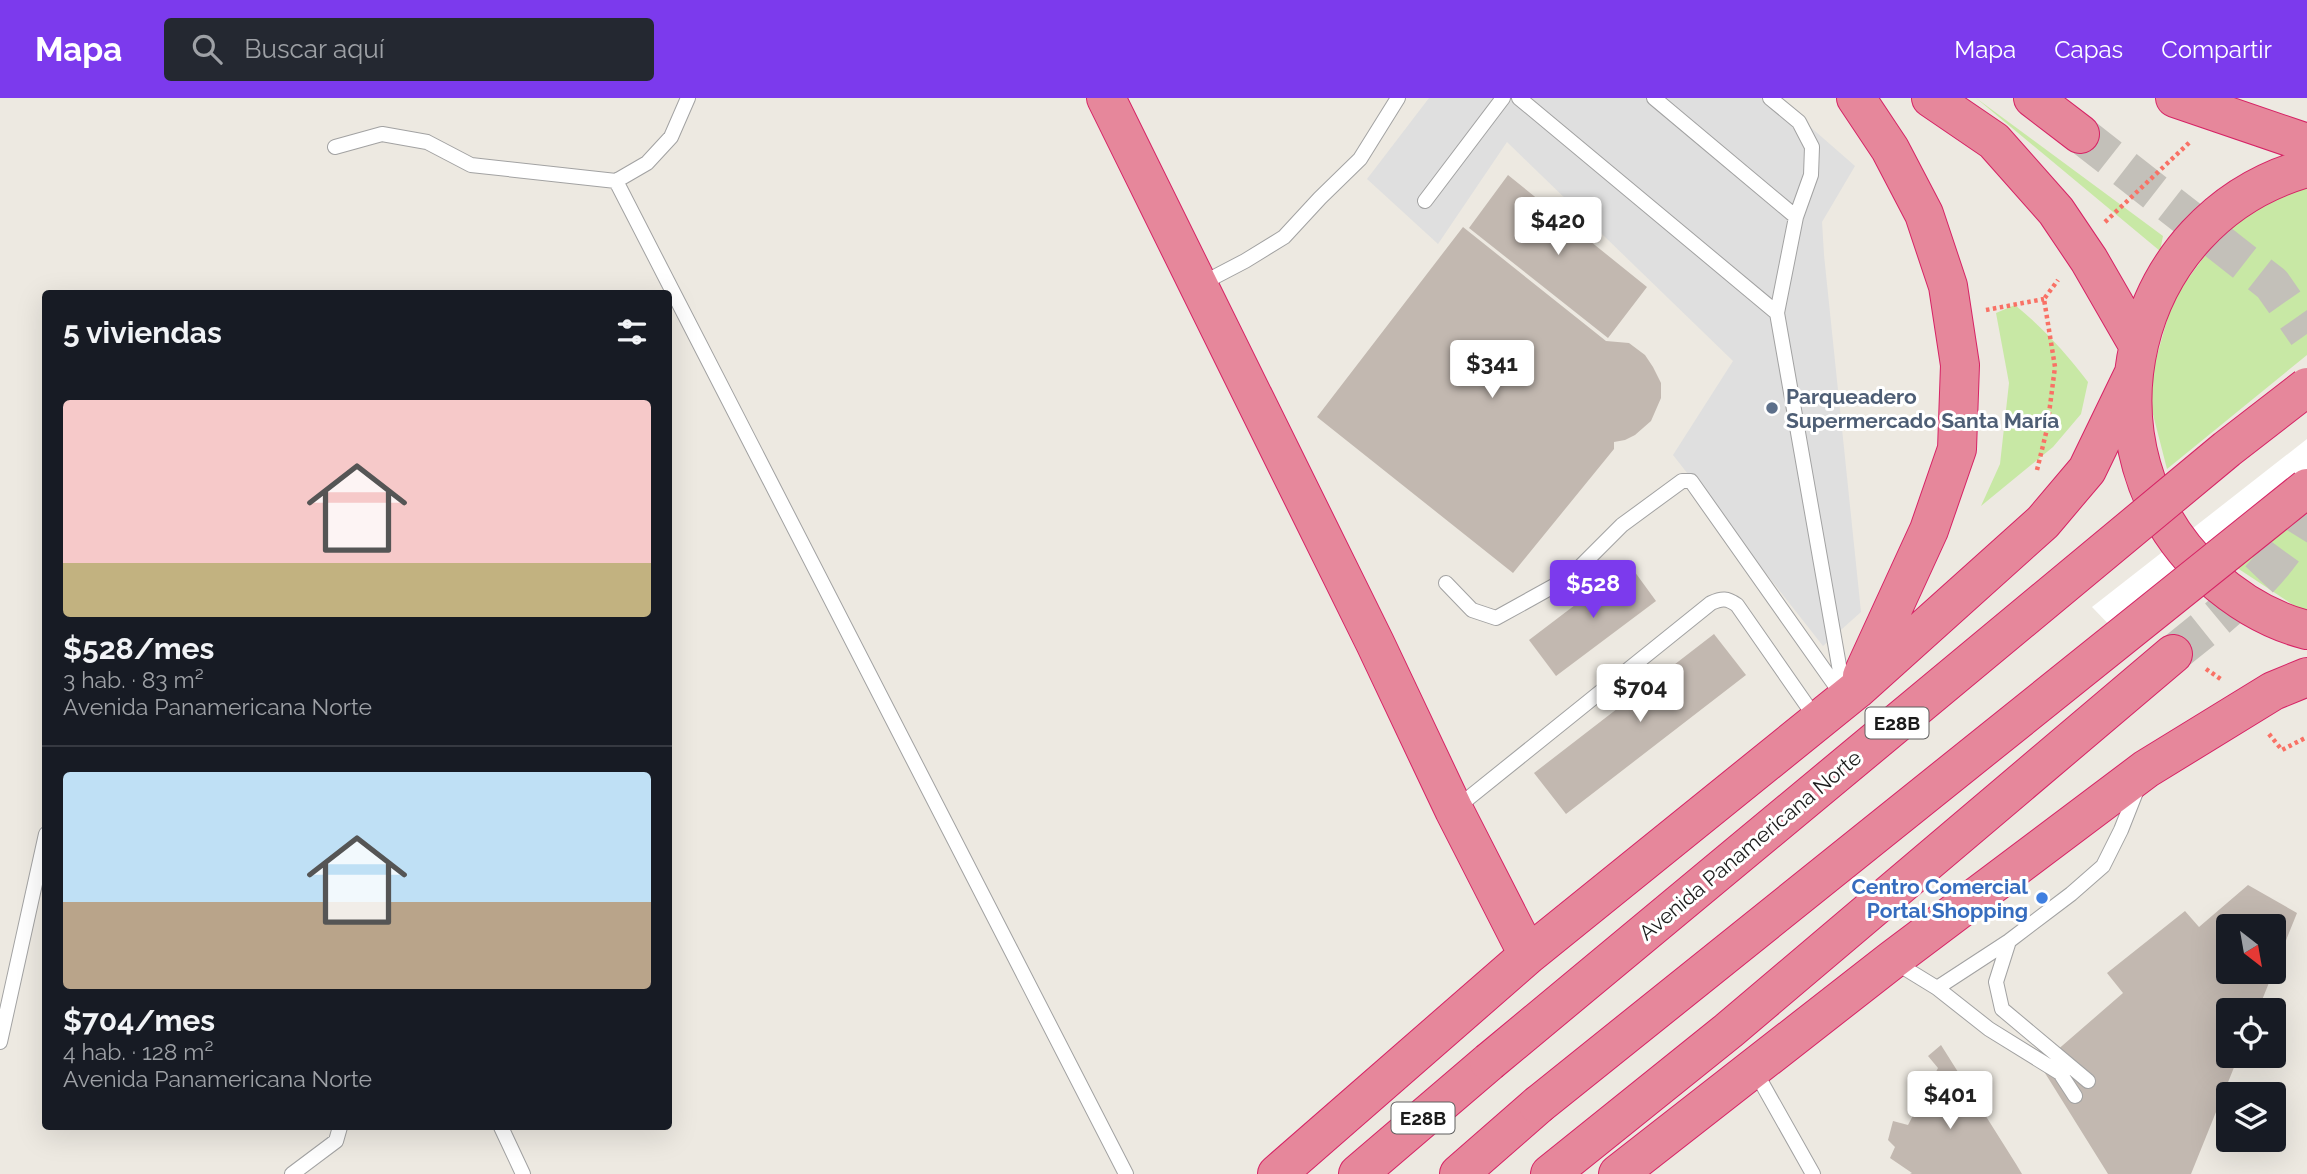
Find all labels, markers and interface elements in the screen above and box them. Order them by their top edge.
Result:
search box [164,18,654,81]
text: Mapa [35,30,122,69]
icon: search [188,30,226,68]
text: Buscar aquí [244,34,384,64]
text: Mapa [1954,35,2016,64]
text: Capas [2054,35,2123,64]
text: Compartir [2161,35,2272,64]
pin: $420 [1517,198,1599,257]
text: $420 [1531,206,1585,233]
icon: filters [613,313,651,351]
text: 5 viviendas [63,315,222,350]
pin: $341 [1451,341,1533,400]
text: $341 [1466,349,1518,376]
place label: Parqueadero Supermercado Santa María [1786,384,2059,433]
marker: Parqueadero Supermercado Santa María [1764,400,1780,416]
icon: home [294,445,420,571]
pin: $528 [1552,560,1634,620]
text: $528 [1566,569,1620,596]
text: $528/mes [63,631,214,666]
pin: $704 [1599,664,1681,724]
text: 3 hab. · 83 m² [63,666,204,693]
text: $704 [1613,673,1667,700]
text: Avenida Panamericana Norte [63,693,372,720]
road number: E28B [1866,708,1928,738]
street label: Avenida Panamericana Norte [1634,745,1866,945]
icon: home [294,817,420,943]
place label: Centro Comercial Portal Shopping [1852,874,2028,923]
marker: Centro Comercial Portal Shopping [2034,890,2050,906]
north arrow [2216,914,2286,984]
map controls [2216,914,2286,1152]
button: locate [2216,998,2286,1068]
text: $704/mes [63,1003,215,1038]
text: 4 hab. · 128 m² [63,1038,213,1065]
text: Avenida Panamericana Norte [63,1065,372,1092]
pin: $401 [1909,1072,1991,1131]
text: $401 [1923,1080,1977,1107]
button: layers [2216,1082,2286,1152]
road number: E28B [1392,1102,1454,1134]

